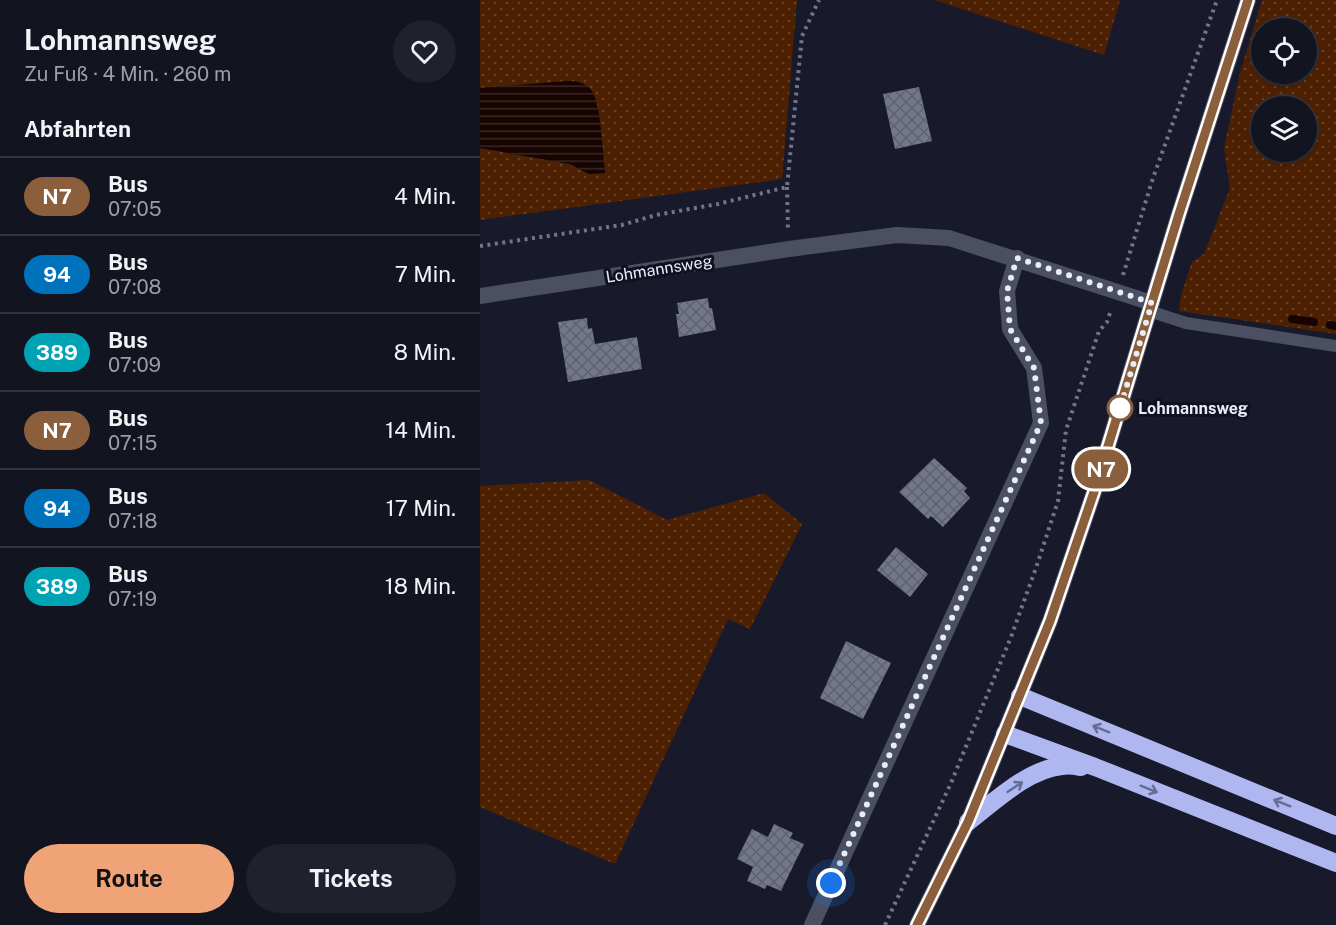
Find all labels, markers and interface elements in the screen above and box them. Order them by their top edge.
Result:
map controls [1251,18,1317,162]
button: locate [1251,18,1317,84]
button: heart [393,20,456,83]
text: Lohmannsweg [24,23,216,56]
text: Zu Fuß · 4 Min. · 260 m [24,62,231,86]
button: layers [1251,96,1317,162]
text: Abfahrten [24,116,131,142]
text: Bus [108,171,148,197]
text: 4 Min. [394,183,456,209]
text: N7 [42,184,72,209]
text: 07:05 [108,197,161,221]
text: Bus [108,249,148,275]
street label: Lohmannsweg [604,251,714,287]
text: 7 Min. [395,261,456,287]
text: 94 [43,262,71,287]
text: 07:08 [108,275,161,299]
text: Bus [108,327,148,353]
text: 8 Min. [394,339,456,365]
text: 389 [36,340,78,365]
text: 07:09 [108,353,161,377]
marker: Lohmannsweg [1107,395,1133,421]
place label: Lohmannsweg [1138,399,1248,418]
text: Bus [108,405,148,431]
text: 14 Min. [385,417,456,443]
text: N7 [42,418,72,443]
text: 07:15 [108,431,157,455]
line badge: N7 [1074,450,1128,488]
text: N7 [1086,457,1116,482]
text: Bus [108,483,148,509]
text: 17 Min. [386,495,456,521]
text: 94 [43,496,71,521]
text: 07:18 [108,509,157,533]
text: Bus [108,561,148,587]
text: 18 Min. [385,573,456,599]
text: 389 [36,574,78,599]
text: 07:19 [108,587,157,611]
one-way arrow [1093,723,1111,734]
one-way arrow [1006,780,1023,793]
one-way arrow [1139,784,1158,795]
one-way arrow [1273,797,1292,808]
button: Route [24,844,234,913]
button: Tickets [246,844,456,913]
your location [816,868,846,898]

